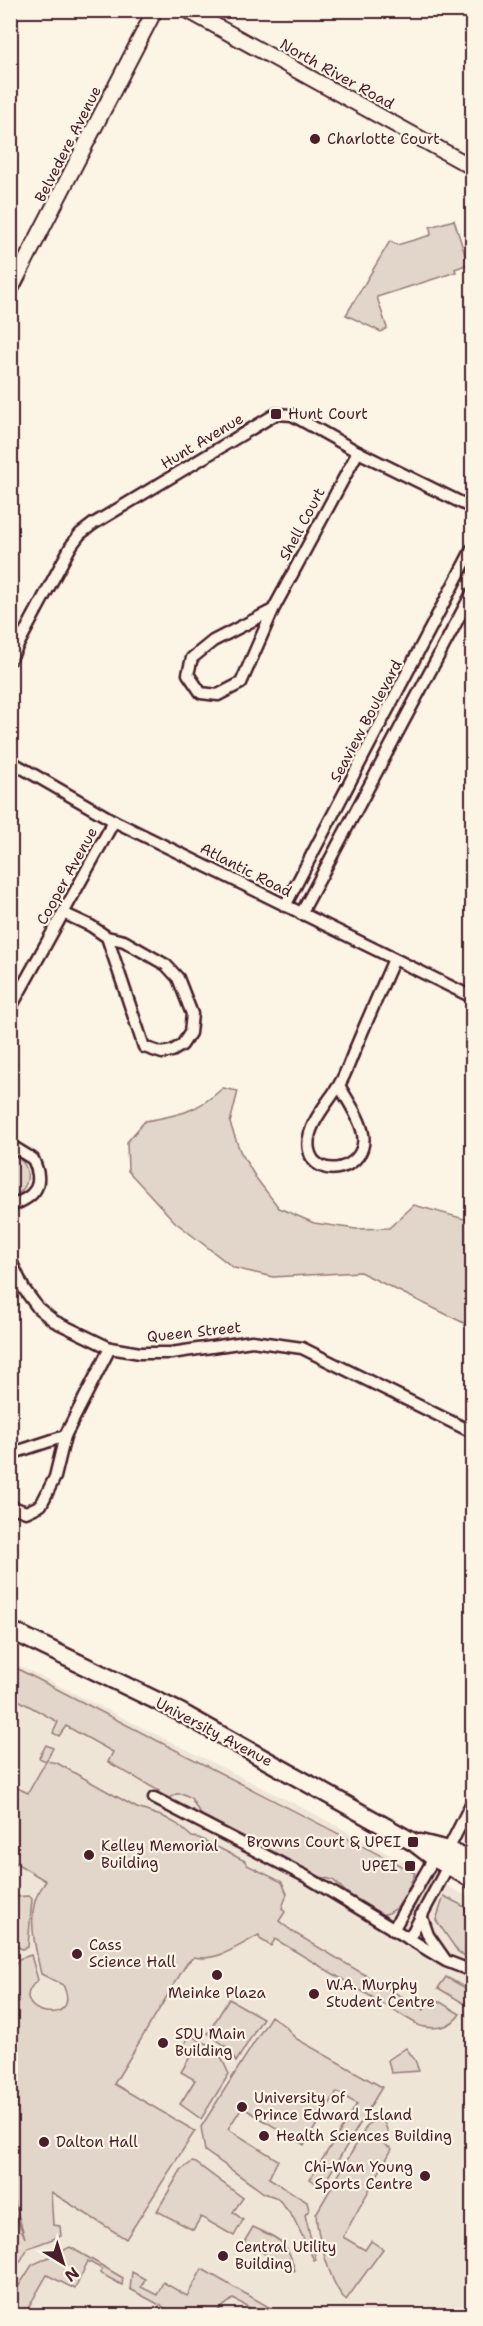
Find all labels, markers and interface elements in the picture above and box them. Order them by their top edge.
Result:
street label: North River Road [276,34,398,114]
street label: Belvedere Avenue [30,83,106,205]
place label: Charlotte Court [327,129,440,149]
marker: Charlotte Court [308,132,322,146]
place label: Hunt Court [288,404,368,424]
marker: Hunt Court [269,407,283,421]
street label: Hunt Avenue [157,408,247,474]
street label: Shell Court [274,484,330,564]
street label: Seaview Boulevard [325,656,407,786]
street label: Cooper Avenue [32,824,102,928]
street label: Atlantic Road [197,838,296,902]
street label: Queen Street [146,1317,242,1347]
street label: University Avenue [152,1693,276,1771]
place label: Browns Court & UPEI [247,1832,401,1852]
marker: Browns Court & UPEI [406,1835,420,1849]
place label: Kelley Memorial Building [101,1836,219,1873]
marker: Kelley Memorial Building [82,1848,96,1862]
place label: UPEI [362,1856,398,1876]
marker: UPEI [403,1859,417,1873]
place label: Cass Science Hall [89,1935,176,1972]
marker: Cass Science Hall [70,1947,84,1961]
marker: Meinke Plaza [210,1968,224,1982]
place label: W.A. Murphy Student Centre [326,1975,435,2012]
place label: Meinke Plaza [168,1983,267,2003]
marker: W.A. Murphy Student Centre [307,1987,321,2001]
place label: SDU Main Building [175,2024,245,2061]
marker: SDU Main Building [156,2036,170,2050]
place label: University of Prince Edward Island [254,2088,412,2125]
marker: University of Prince Edward Island [235,2100,249,2114]
place label: Health Sciences Building [276,2126,452,2146]
marker: Health Sciences Building [257,2129,271,2143]
place label: Dalton Hall [56,2132,138,2152]
marker: Dalton Hall [37,2135,51,2149]
place label: Chi-Wan Young Sports Centre [304,2157,413,2194]
marker: Chi-Wan Young Sports Centre [418,2169,432,2183]
north arrow [33,2233,93,2293]
place label: Central Utility Building [235,2237,336,2274]
marker: Central Utility Building [216,2249,230,2263]
text: N [60,2262,83,2287]

